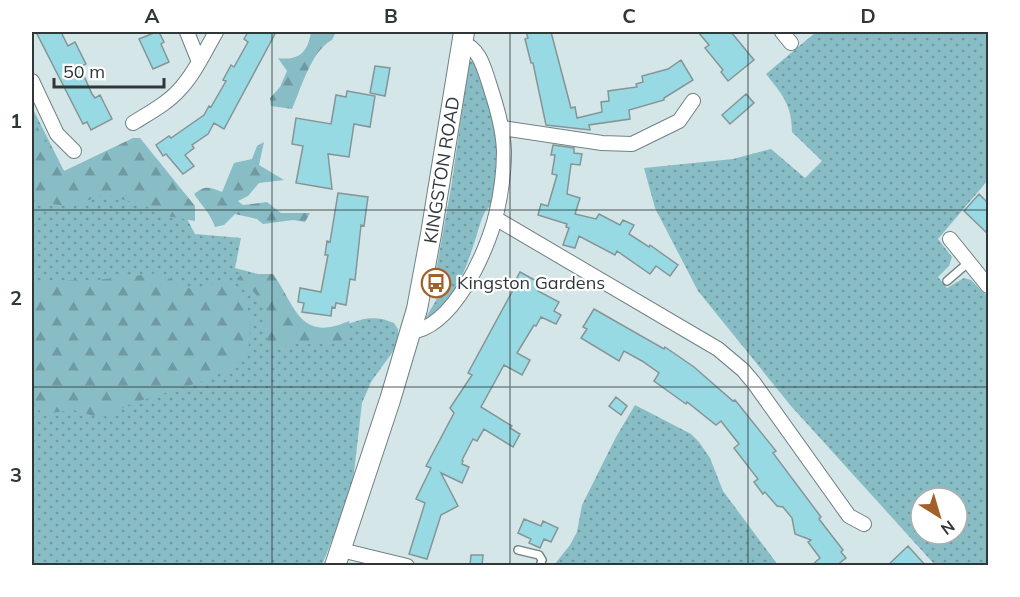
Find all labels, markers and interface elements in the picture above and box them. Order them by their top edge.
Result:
text: A [145,3,160,28]
text: B [384,3,398,28]
text: C [622,3,636,28]
text: D [860,3,876,28]
scale bar [54,51,164,89]
text: 50 m [63,60,105,83]
street label: KINGSTON ROAD [419,95,464,245]
text: 1 [10,108,22,133]
bus stop icon: Kingston Gardens [420,267,452,299]
place label: Kingston Gardens [457,271,605,294]
text: 2 [10,285,22,310]
text: 3 [10,462,22,487]
north arrow [909,486,969,546]
text: N [937,516,959,540]

